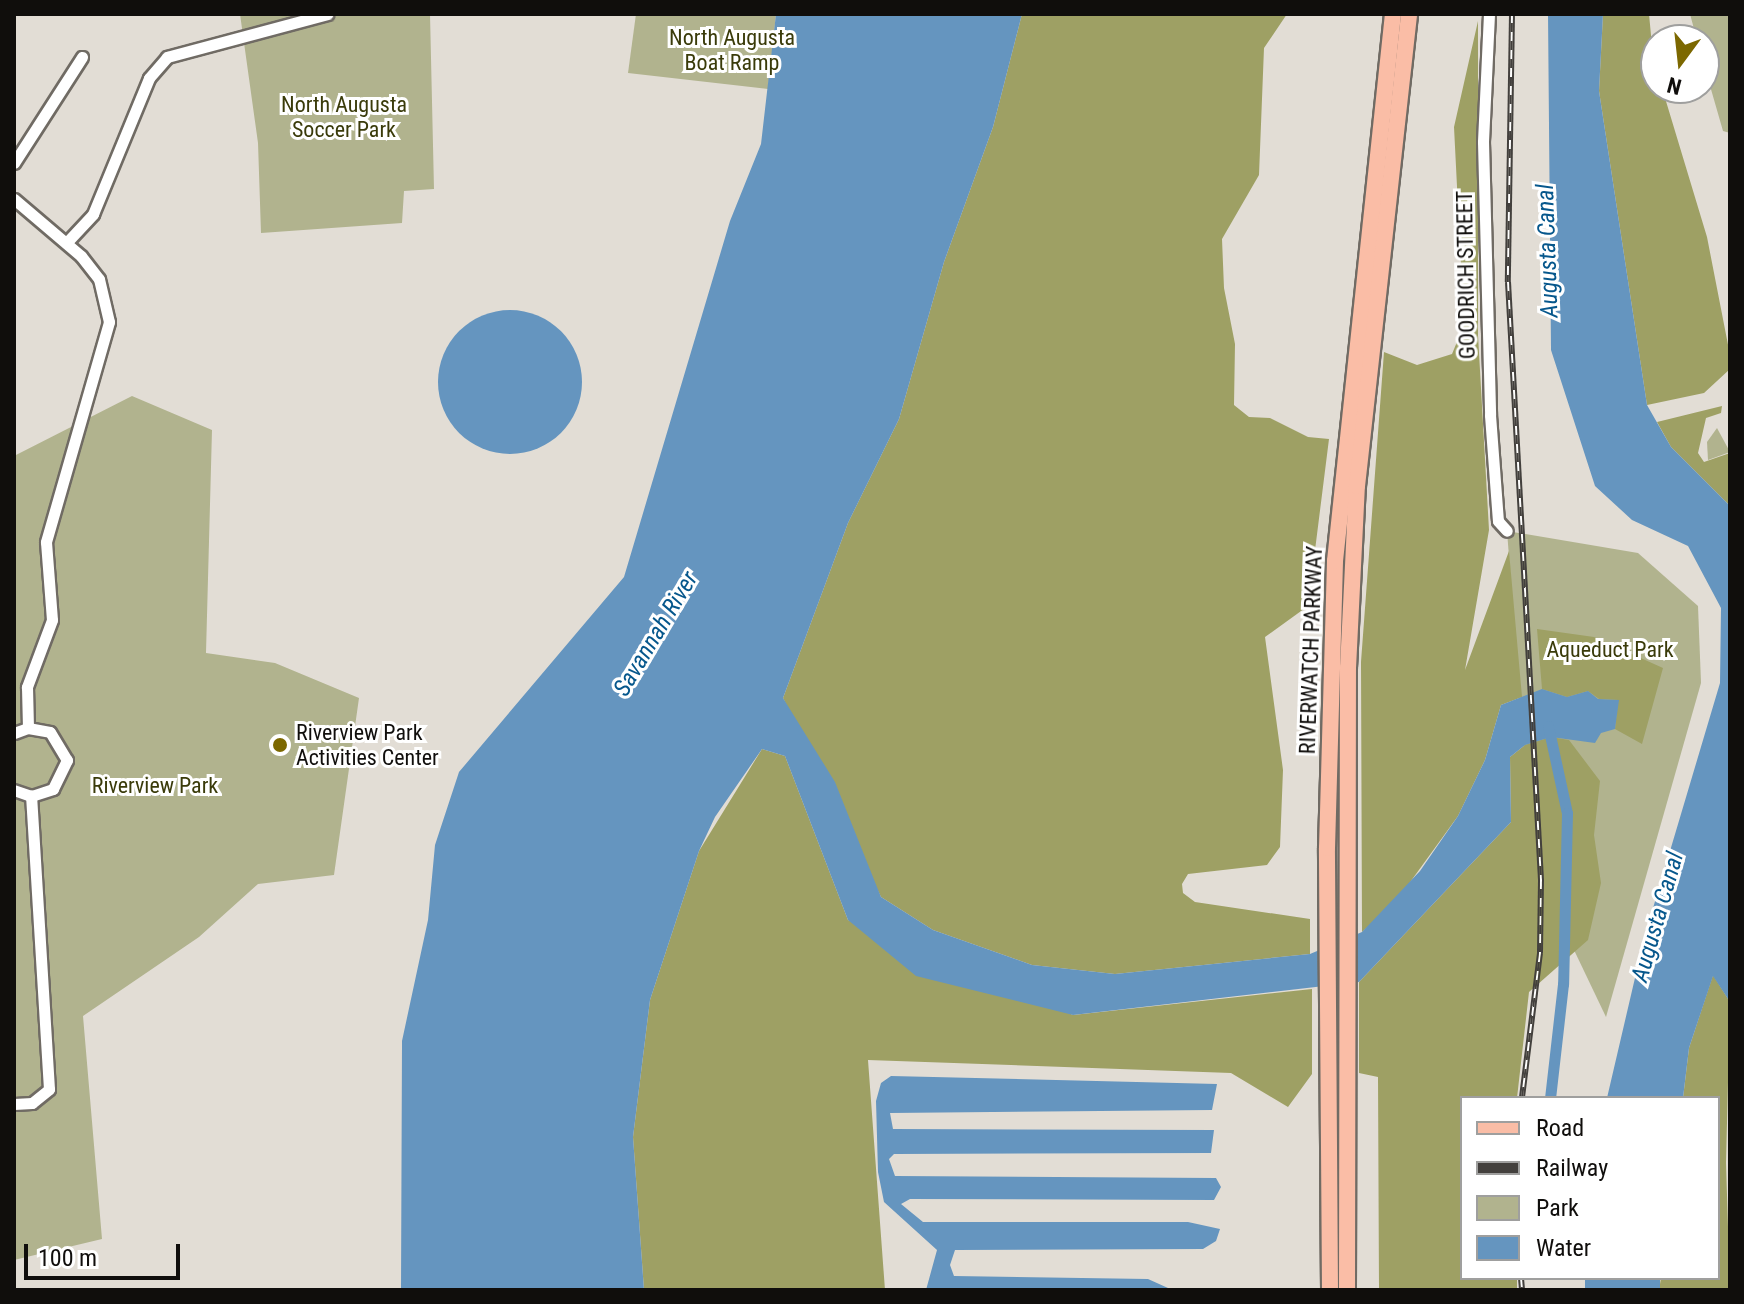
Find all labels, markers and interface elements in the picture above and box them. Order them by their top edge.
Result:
park label: North Augusta Boat Ramp [669,24,795,76]
north arrow [1640,24,1720,104]
text: N [1664,72,1684,100]
park label: North Augusta Soccer Park [281,91,407,142]
water label: Augusta Canal [1531,184,1565,318]
street label: GOODRICH STREET [1451,191,1481,359]
street label: RIVERWATCH PARKWAY [1294,545,1328,755]
water label: Savannah River [608,567,704,701]
park label: Aqueduct Park [1546,637,1674,663]
place label: Riverview Park Activities Center [296,719,439,770]
marker: Riverview Park Activities Center [271,736,289,754]
park label: Riverview Park [92,773,218,799]
water label: Augusta Canal [1626,849,1690,985]
legend [1460,1096,1720,1280]
text: Road [1536,1114,1584,1142]
text: Railway [1536,1154,1608,1182]
text: Park [1536,1194,1579,1222]
scale bar [28,1228,184,1278]
text: Water [1536,1234,1591,1262]
text: 100 m [38,1244,97,1272]

